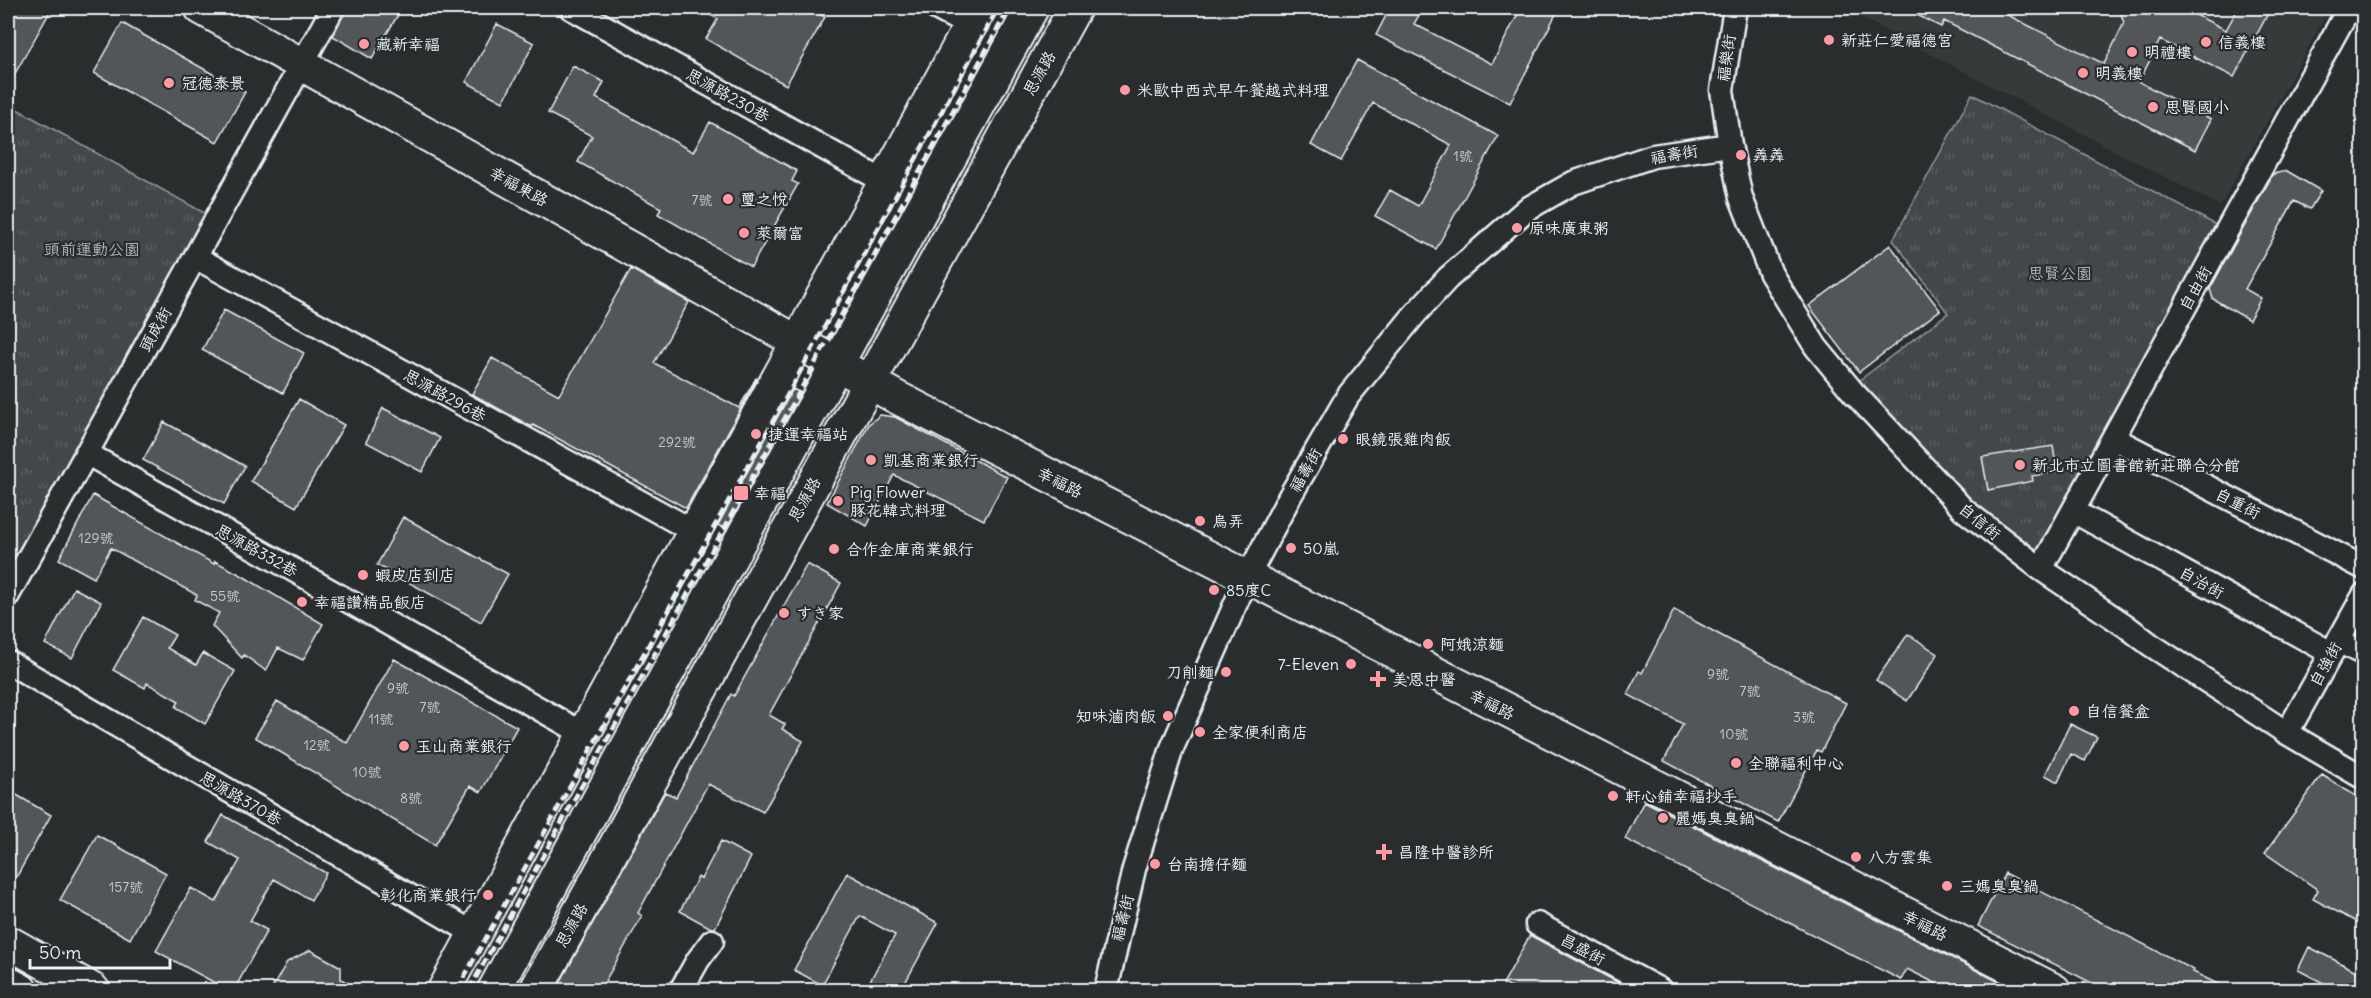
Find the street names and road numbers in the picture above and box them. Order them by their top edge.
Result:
street label: 福樂街 [1713,33,1739,83]
street label: 思源路 [1019,47,1059,99]
street label: 思源路230巷 [683,64,773,126]
street label: 福壽街 [1649,140,1699,168]
street label: 幸福東路 [486,162,552,210]
street label: 自由街 [2175,262,2215,314]
street label: 頭成街 [135,303,175,355]
street label: 思源路296巷 [400,364,490,426]
street label: 福壽街 [1284,444,1326,496]
street label: 幸福路 [1034,462,1086,502]
street label: 思源路 [784,473,824,525]
street label: 自重街 [2212,483,2264,523]
street label: 自信街 [1955,498,2005,544]
street label: 思源路332巷 [212,519,302,581]
street label: 自治街 [2176,562,2228,602]
street label: 自強街 [2305,638,2345,690]
street label: 幸福路 [1466,684,1518,724]
street label: 思源路370巷 [196,766,286,830]
street label: 福壽街 [1106,892,1138,944]
street label: 思源路 [551,899,591,951]
street label: 幸福路 [1899,905,1951,945]
street label: 昌盛街 [1557,929,1609,969]

